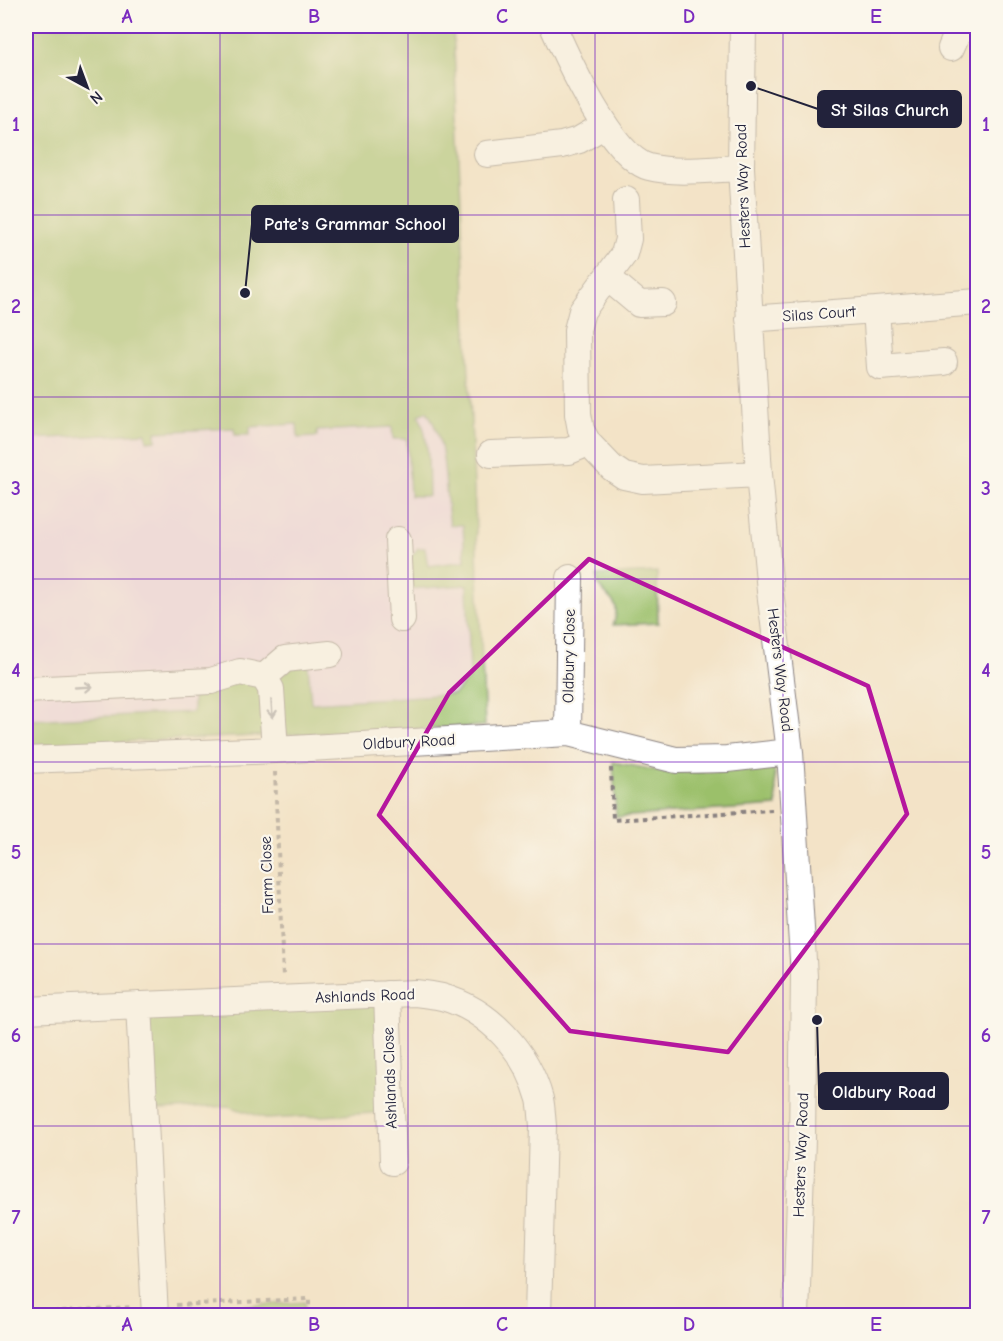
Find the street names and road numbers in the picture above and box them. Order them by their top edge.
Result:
street label: Hesters Way Road [732,123,754,249]
street label: Silas Court [782,302,857,326]
street label: Hesters Way Road [763,607,797,733]
street label: Oldbury Close [559,609,579,703]
street label: Oldbury Road [362,731,456,753]
street label: Farm Close [257,836,277,914]
street label: Ashlands Road [315,985,415,1007]
street label: Ashlands Close [379,1027,401,1129]
street label: Hesters Way Road [790,1092,812,1218]

